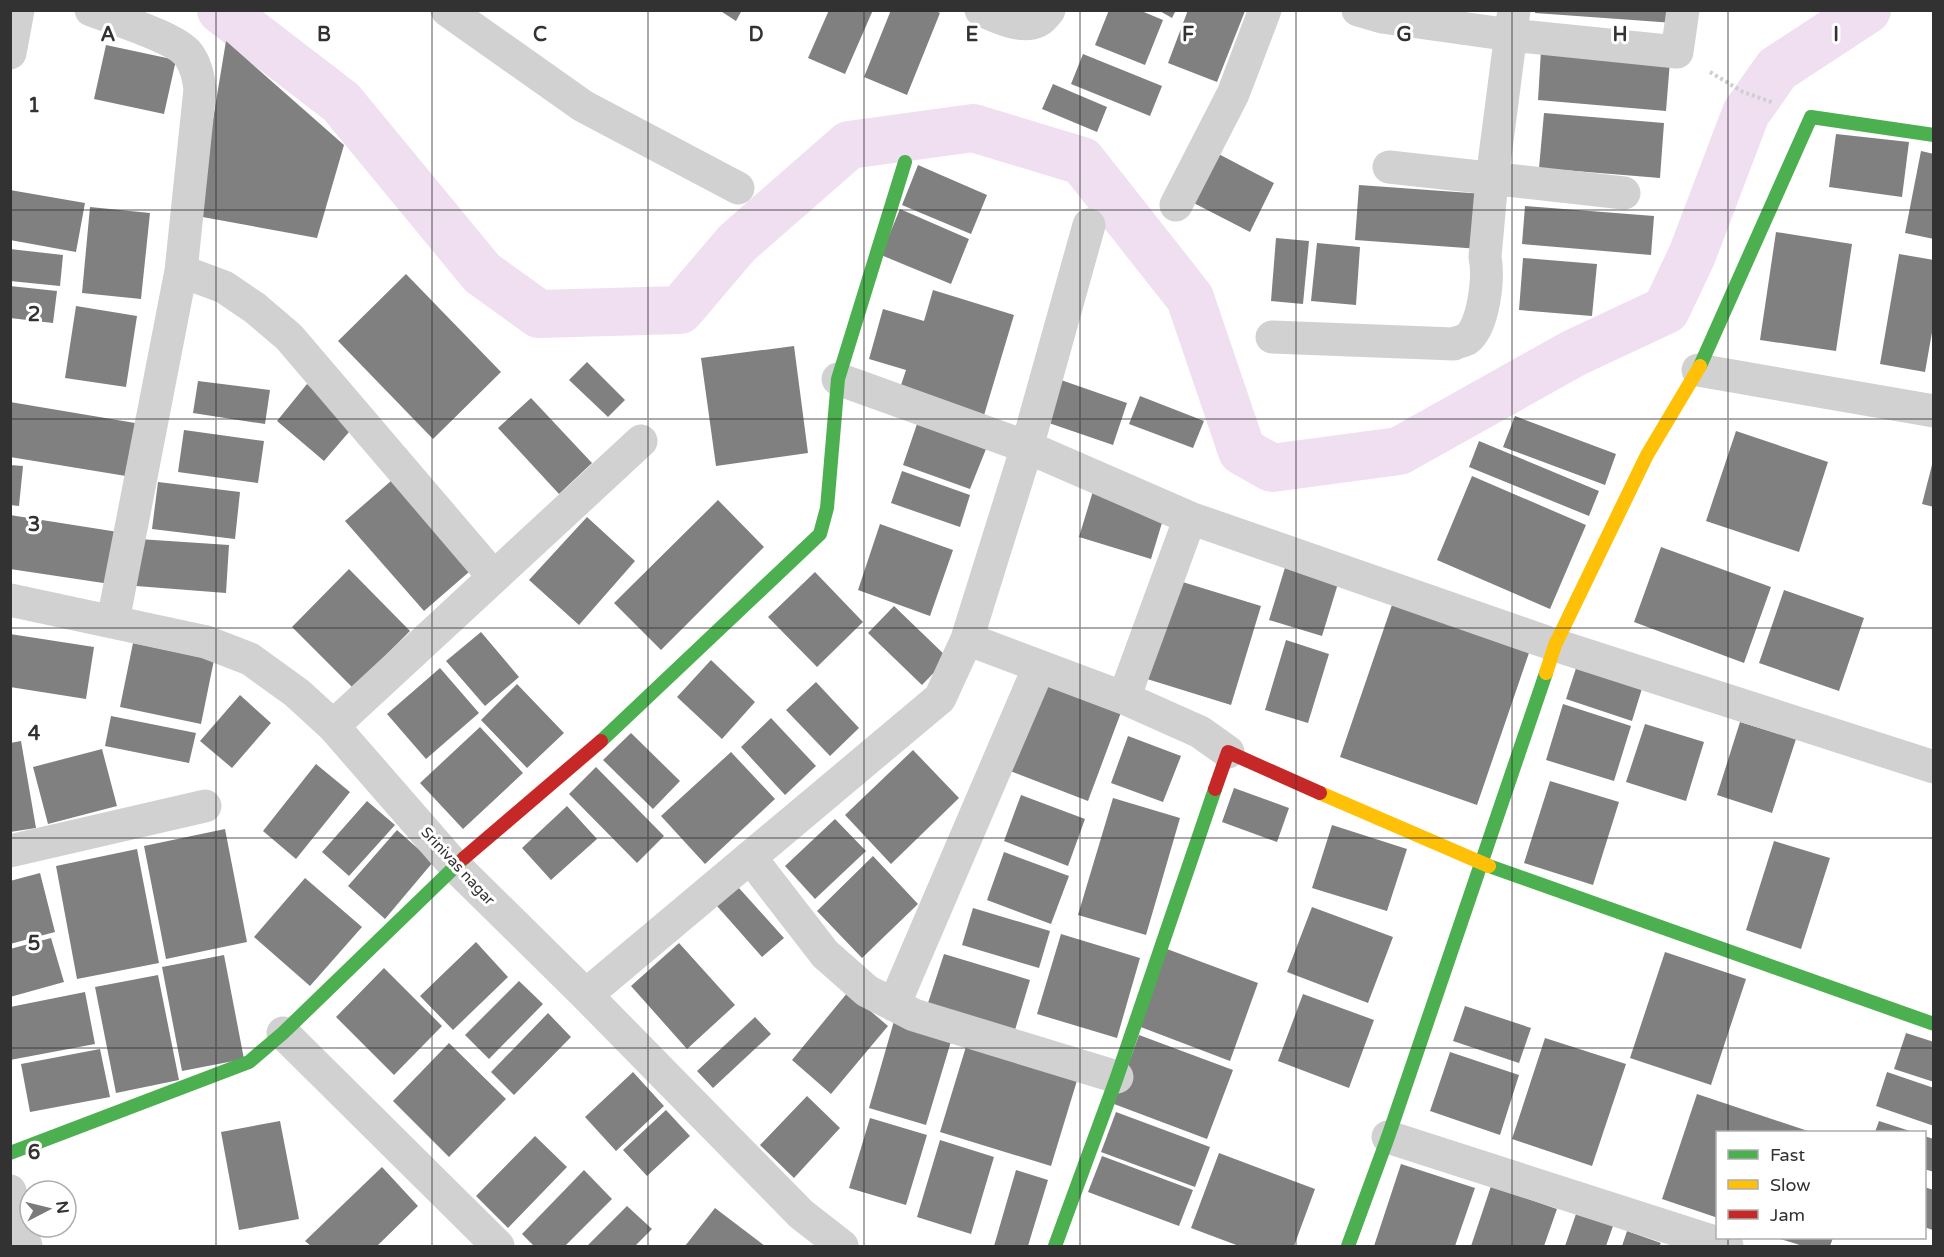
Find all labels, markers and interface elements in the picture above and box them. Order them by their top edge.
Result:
text: A [101,23,116,47]
text: B [317,23,331,47]
text: C [533,23,547,47]
text: D [748,23,764,47]
text: E [966,23,979,47]
text: F [1182,23,1194,47]
text: G [1396,23,1412,47]
text: H [1612,23,1628,47]
text: I [1833,23,1839,47]
text: 1 [28,94,40,118]
text: 2 [28,303,40,327]
text: 3 [28,513,40,537]
text: 4 [28,722,41,746]
street label: Srinivas nagar [417,823,499,909]
text: 5 [28,932,40,956]
legend [1716,1131,1926,1239]
text: 6 [28,1141,40,1165]
text: Fast [1770,1144,1805,1166]
text: Slow [1770,1174,1811,1196]
north arrow [18,1179,78,1239]
text: N [51,1200,73,1215]
text: Jam [1770,1204,1805,1226]

